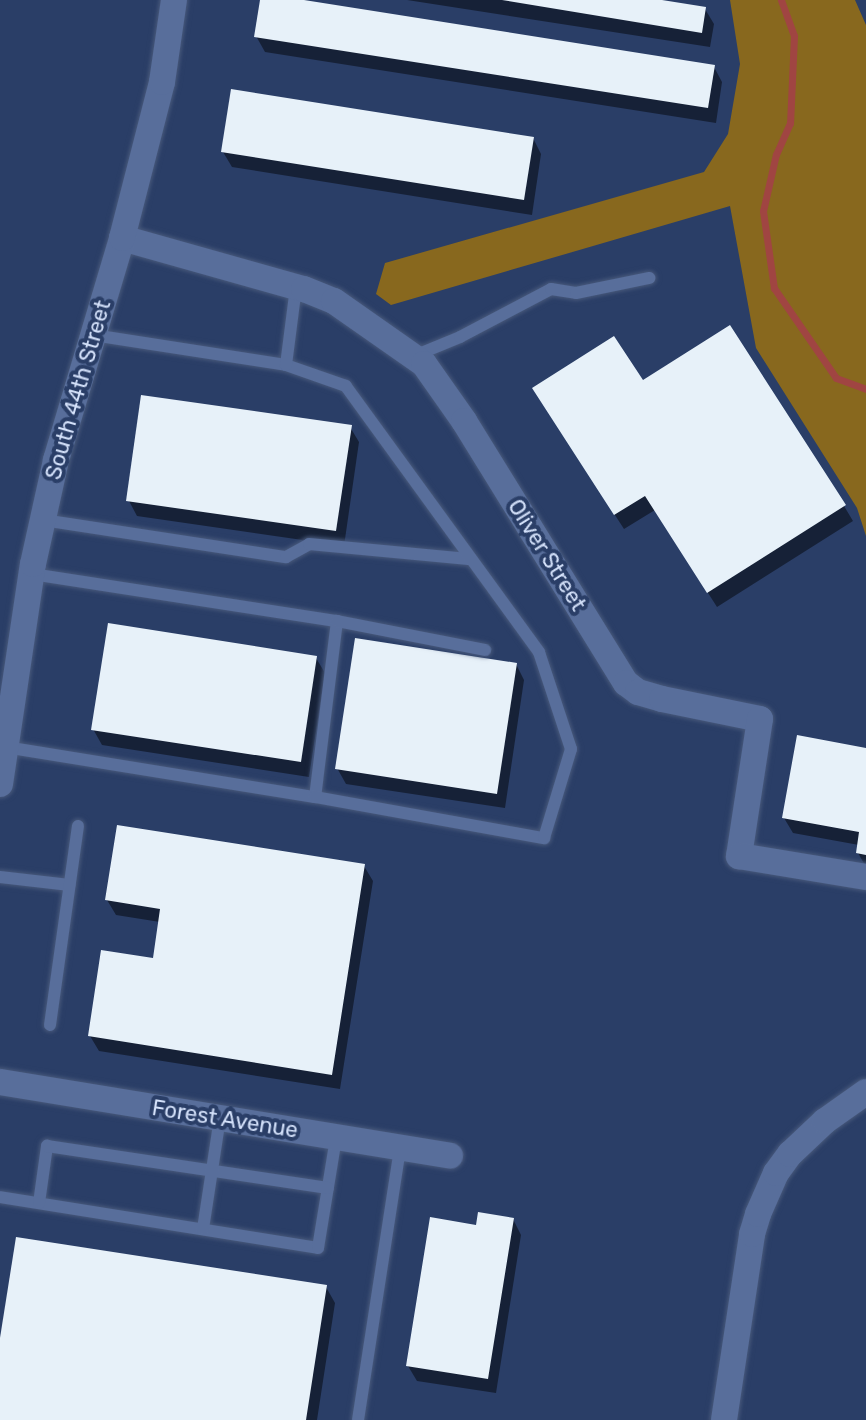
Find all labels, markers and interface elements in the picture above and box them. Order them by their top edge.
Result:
street label: South 44th Street [40,297,116,483]
street label: Oliver Street [502,494,592,616]
street label: Forest Avenue [150,1094,300,1144]

